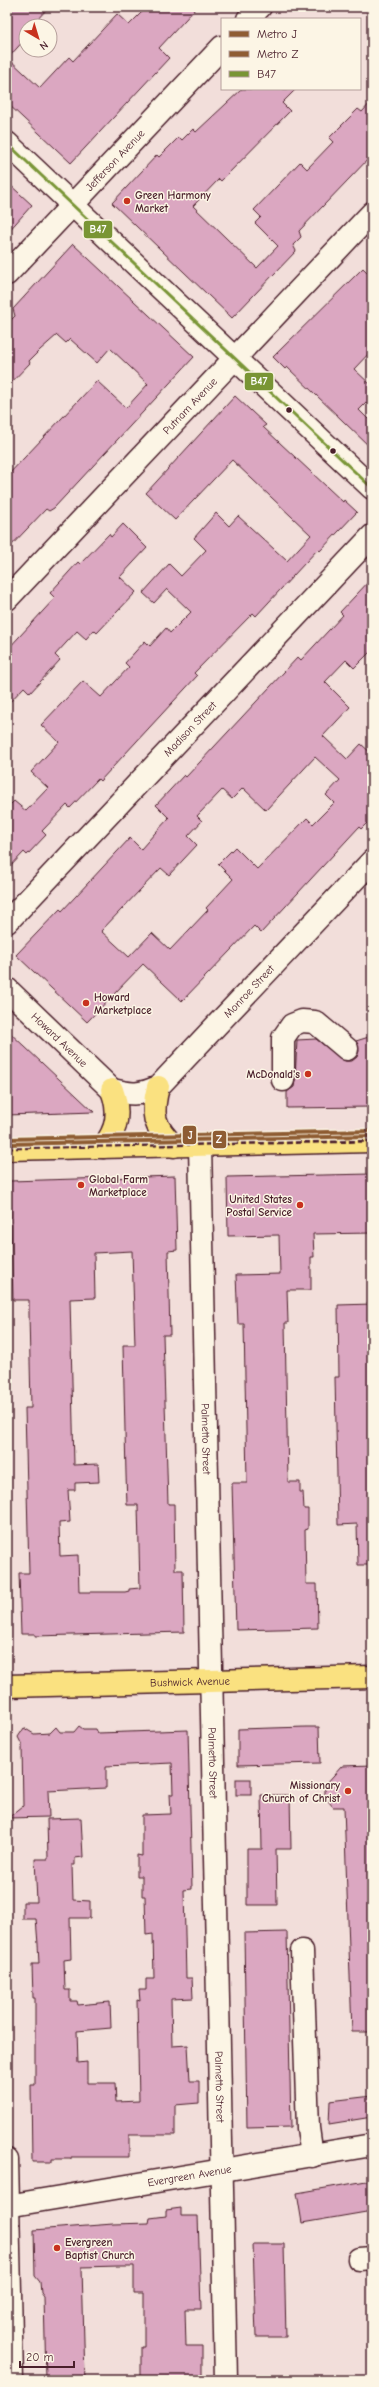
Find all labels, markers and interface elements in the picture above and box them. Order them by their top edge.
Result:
north arrow [18,18,58,58]
legend [221,18,361,90]
text: Metro J [257,27,297,41]
text: N [37,38,51,53]
text: Metro Z [257,47,298,61]
text: B47 [257,67,276,81]
street label: Jefferson Avenue [83,126,148,194]
place label: Green Harmony Market [135,189,211,215]
marker: Green Harmony Market [122,196,132,206]
line badge: B47 [83,220,113,239]
text: B47 [90,223,106,236]
line badge: B47 [244,372,274,391]
street label: Putnam Avenue [160,374,220,437]
text: B47 [251,375,267,388]
unlabelled marker [284,405,294,415]
unlabelled marker [328,446,338,456]
street label: Madison Street [161,698,219,759]
street label: Monroe Street [221,961,277,1020]
place label: Howard Marketplace [94,991,152,1017]
marker: Howard Marketplace [81,998,91,1008]
street label: Howard Avenue [29,1010,91,1070]
place label: McDonald's [247,1068,300,1081]
marker: McDonald's [303,1069,313,1079]
line badge: J [182,1125,197,1145]
text: J [187,1129,193,1142]
line badge: Z [212,1130,227,1149]
text: Z [216,1133,223,1146]
place label: Global Farm Marketplace [89,1173,148,1199]
marker: Global Farm Marketplace [76,1180,86,1190]
place label: United States Postal Service [226,1193,293,1219]
marker: United States Postal Service [295,1200,305,1210]
street label: Palmetto Street [199,1403,213,1476]
street label: Bushwick Avenue [150,1674,231,1689]
street label: Palmetto Street [206,1727,220,1800]
place label: Missionary Church of Christ [262,1779,340,1805]
marker: Missionary Church of Christ [343,1786,353,1796]
street label: Palmetto Street [213,2051,227,2124]
street label: Evergreen Avenue [146,2162,233,2189]
place label: Evergreen Baptist Church [65,2236,135,2262]
marker: Evergreen Baptist Church [52,2243,62,2253]
scale bar [20,2343,74,2369]
text: 20 m [26,2350,54,2364]

